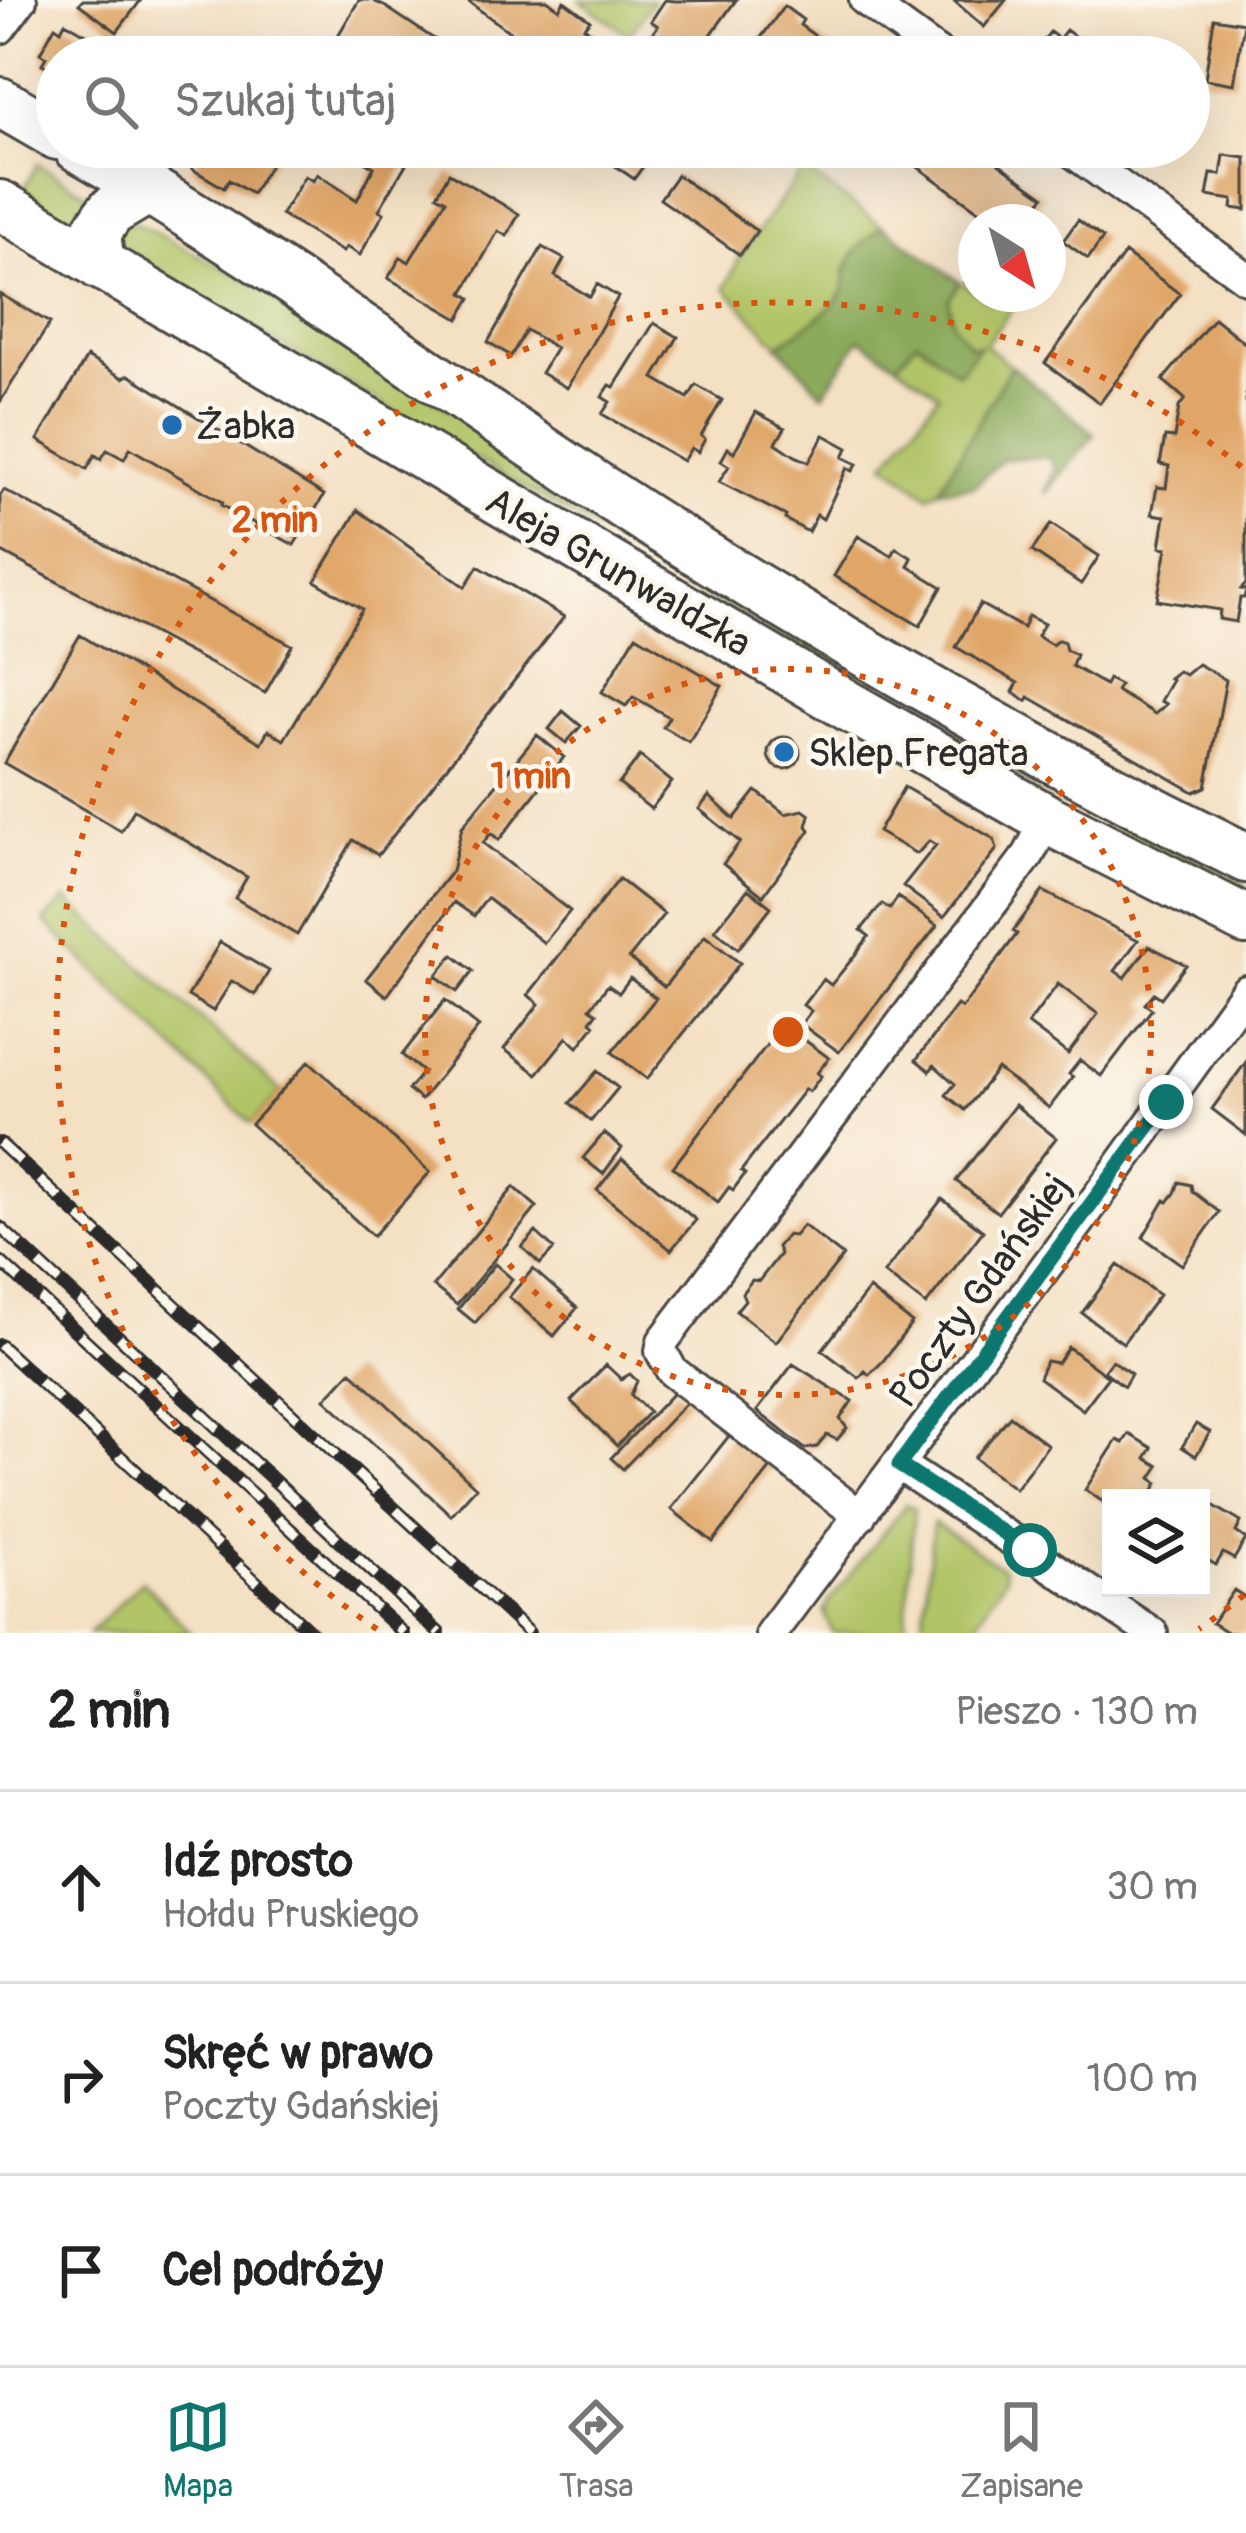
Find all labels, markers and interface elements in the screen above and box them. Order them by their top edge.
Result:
search box [36,36,1210,168]
icon: search [78,69,144,135]
text: Szukaj tutaj [174,74,396,130]
north arrow [958,204,1066,312]
place label: Żabka [196,402,295,451]
marker: Żabka [159,412,185,438]
street label: Aleja Grunwaldzka [477,476,760,668]
text: 2 min [232,498,318,543]
place label: Sklep Fregata [808,729,1029,778]
marker: Sklep Fregata [771,739,797,765]
text: 1 min [491,754,571,799]
centre of rings [767,1011,809,1053]
route end [1139,1075,1193,1129]
street label: Poczty Gdańskiej [879,1164,1082,1418]
map controls [1102,1489,1210,1597]
button: layers [1102,1489,1210,1597]
route start [1003,1523,1057,1577]
text: 2 min [48,1679,170,1743]
text: Pieszo · 130 m [955,1687,1198,1736]
text: Idź prosto [162,1834,353,1890]
icon: ahead [48,1854,114,1920]
text: 30 m [1107,1862,1198,1911]
text: Hołdu Pruskiego [162,1890,419,1939]
text: Skręć w prawo [162,2026,433,2082]
icon: right [48,2046,114,2112]
text: 100 m [1086,2054,1198,2103]
text: Poczty Gdańskiej [162,2082,440,2131]
icon: arrive [48,2238,114,2304]
text: Cel podróży [162,2243,383,2299]
tab: Mapa [163,2394,233,2507]
tab: Trasa [559,2394,634,2507]
tab: Zapisane [960,2394,1083,2507]

